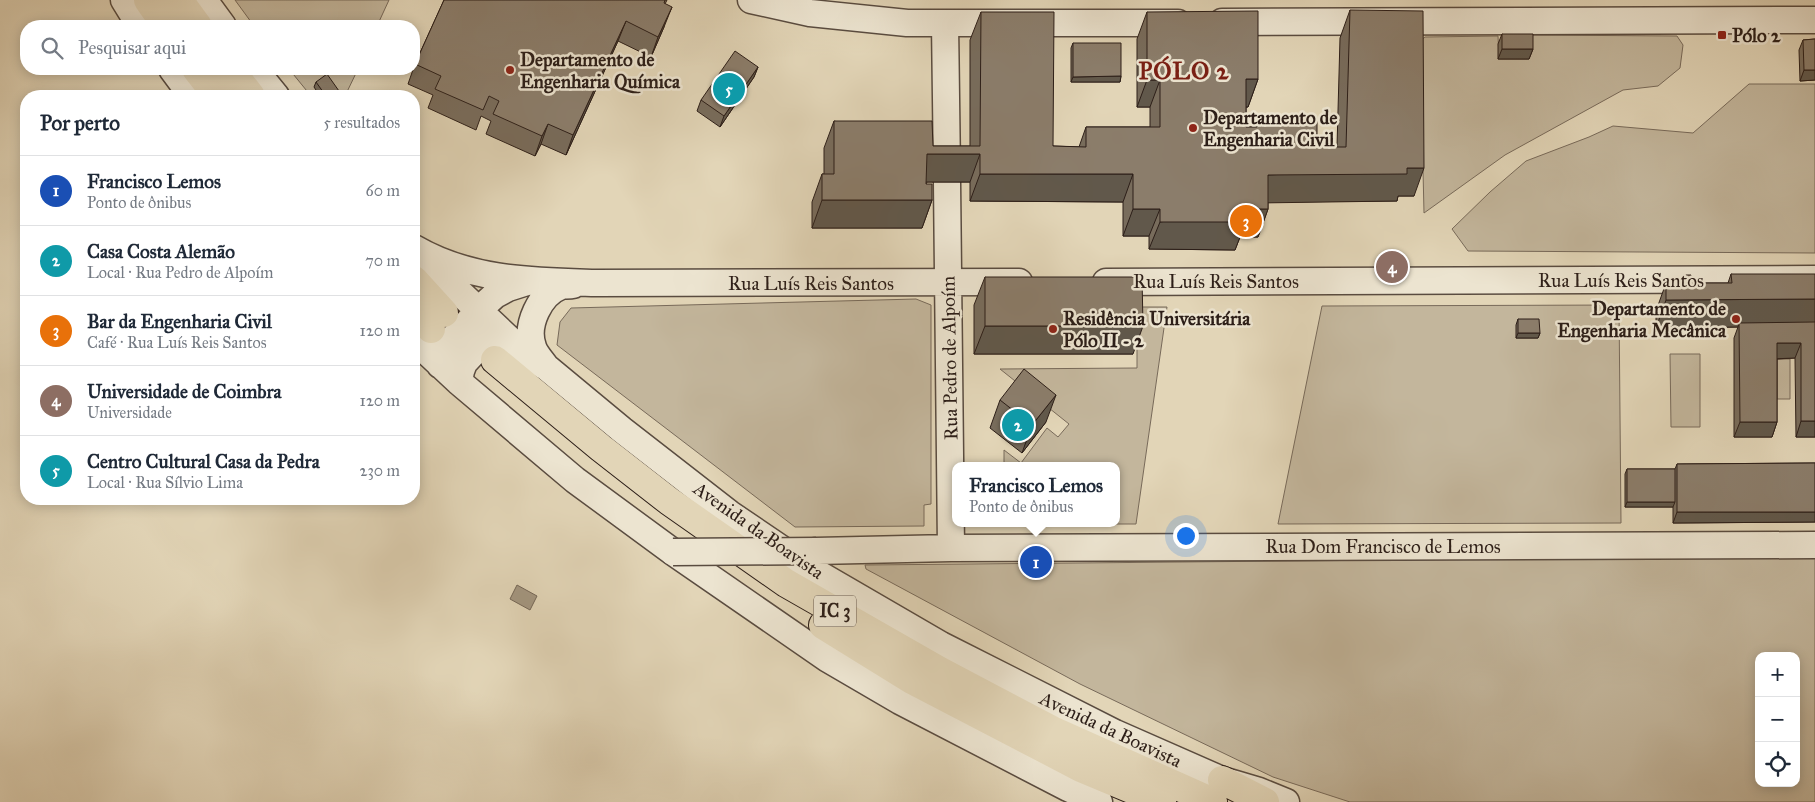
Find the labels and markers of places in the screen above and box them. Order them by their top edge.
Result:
place label: Pólo 2 [1732,24,1781,47]
marker: Pólo 2 [1716,29,1728,41]
place label: Departamento de Engenharia Química [520,48,681,94]
marker: Departamento de Engenharia Química [504,64,516,76]
pin: 5 [713,70,745,108]
place label: Departamento de Engenharia Civil [1203,106,1337,152]
marker: Departamento de Engenharia Civil [1187,122,1199,134]
pin: 3 [1230,202,1262,240]
pin: 4 [1376,248,1408,286]
place label: Departamento de Engenharia Mecânica [1557,297,1727,343]
place label: Residência Universitária Pólo II - 2 [1063,307,1251,352]
marker: Departamento de Engenharia Mecânica [1730,313,1742,325]
marker: Residência Universitária Pólo II - 2 [1047,323,1059,335]
pin: 2 [1002,406,1034,444]
pin: 1 [1020,543,1052,581]

